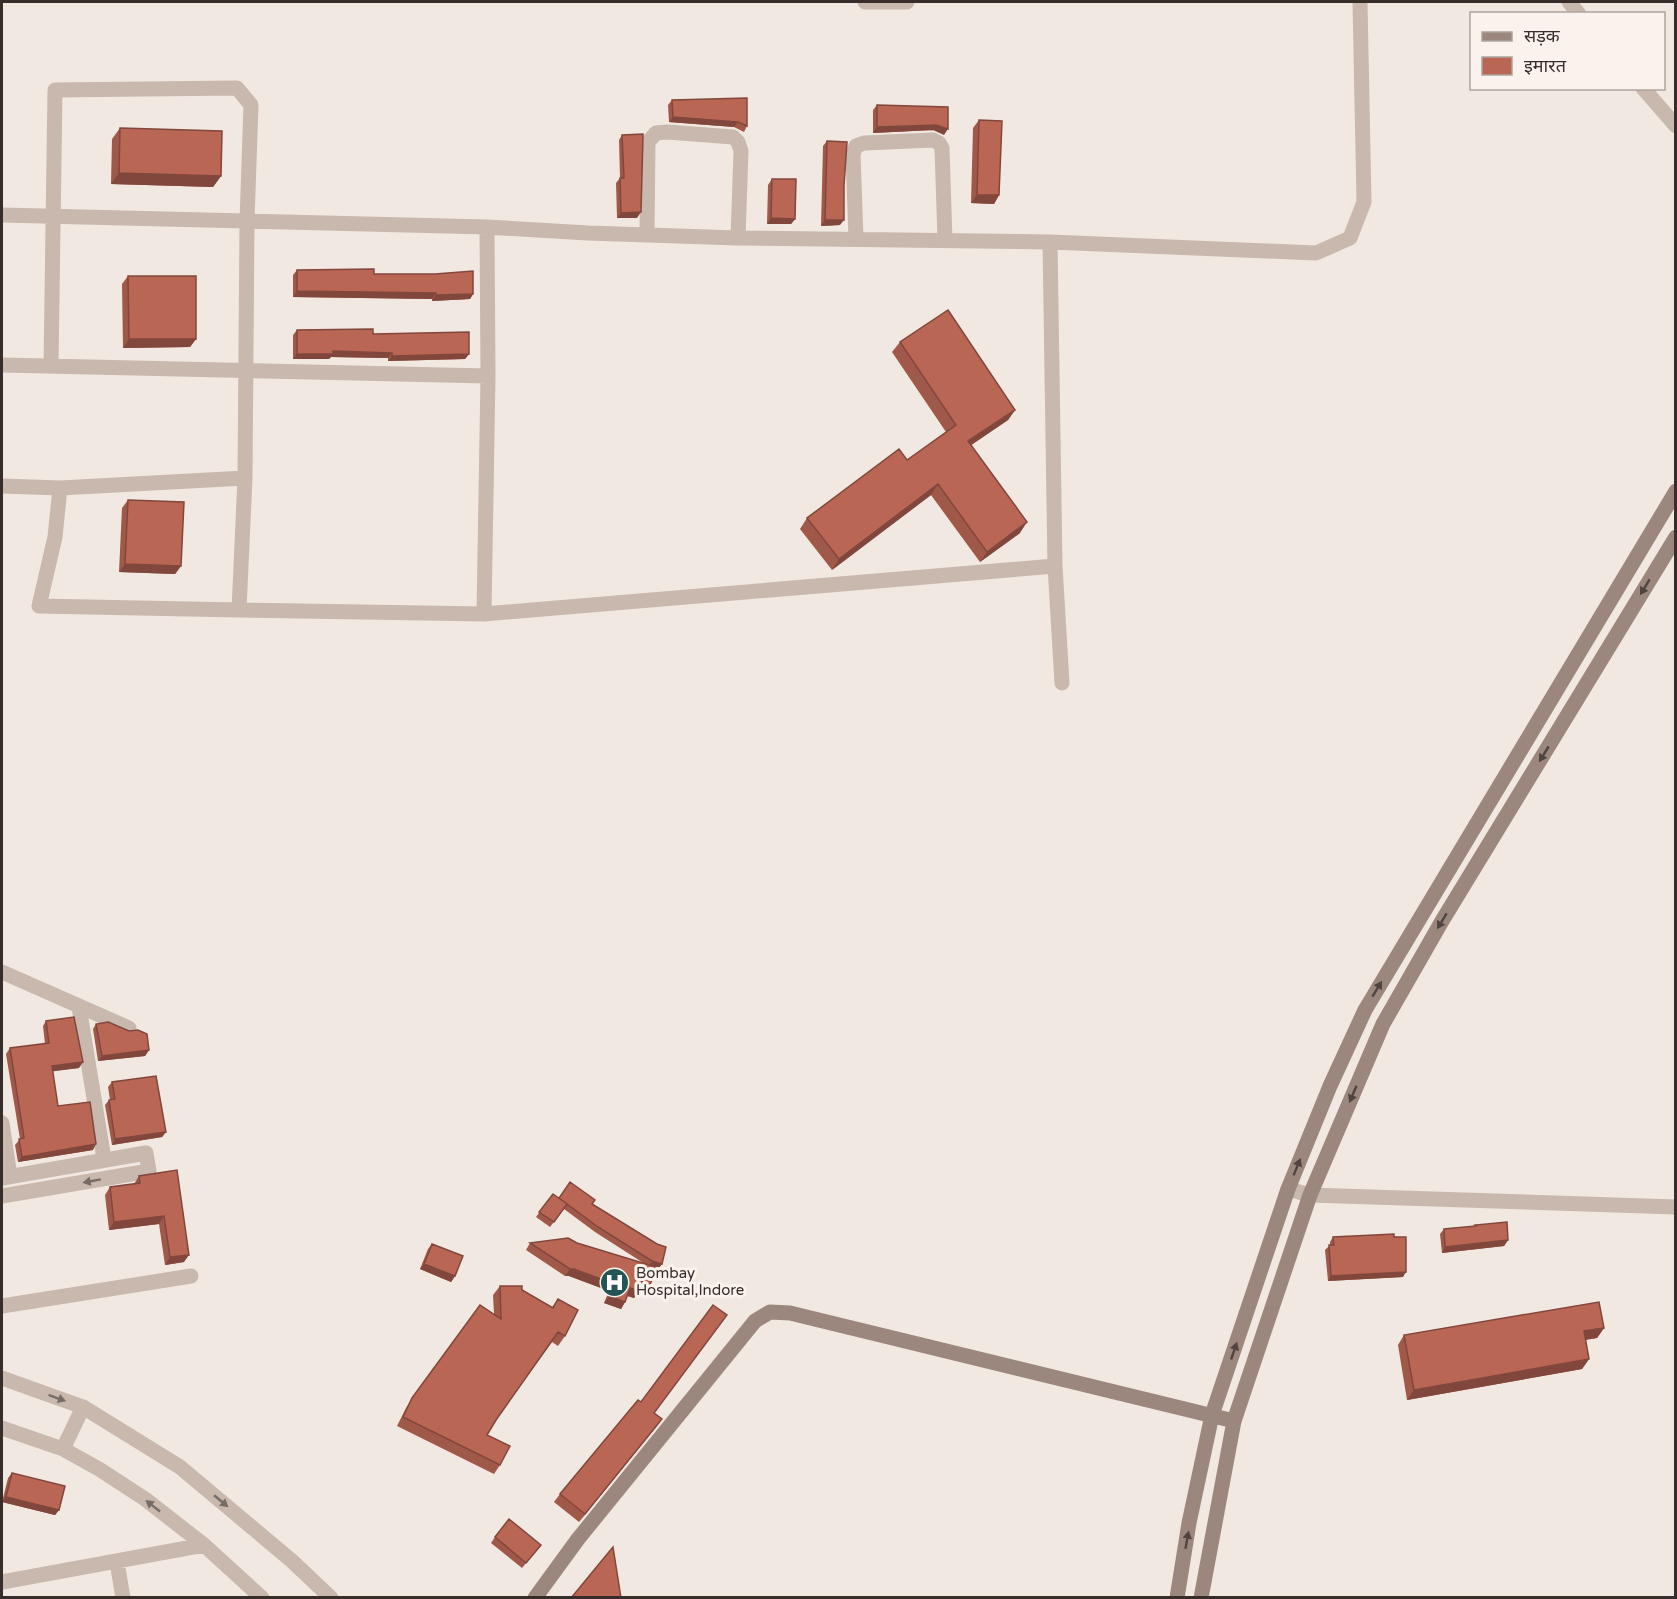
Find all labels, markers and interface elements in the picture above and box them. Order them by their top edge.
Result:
legend [1470,12,1665,90]
text: सड़क [1524,25,1561,47]
text: इमारत [1524,55,1567,77]
one-way arrow [1640,579,1651,595]
one-way arrow [1538,746,1549,762]
one-way arrow [1438,912,1448,929]
one-way arrow [1372,981,1383,997]
one-way arrow [1348,1085,1358,1103]
one-way arrow [1292,1157,1302,1175]
one-way arrow [82,1177,101,1186]
place label: Bombay Hospital,Indore [636,1264,744,1299]
hospital icon: Bombay Hospital,Indore [599,1266,631,1298]
one-way arrow [1229,1342,1239,1360]
one-way arrow [48,1393,66,1403]
one-way arrow [213,1494,228,1507]
one-way arrow [146,1500,161,1512]
one-way arrow [1182,1530,1191,1549]

